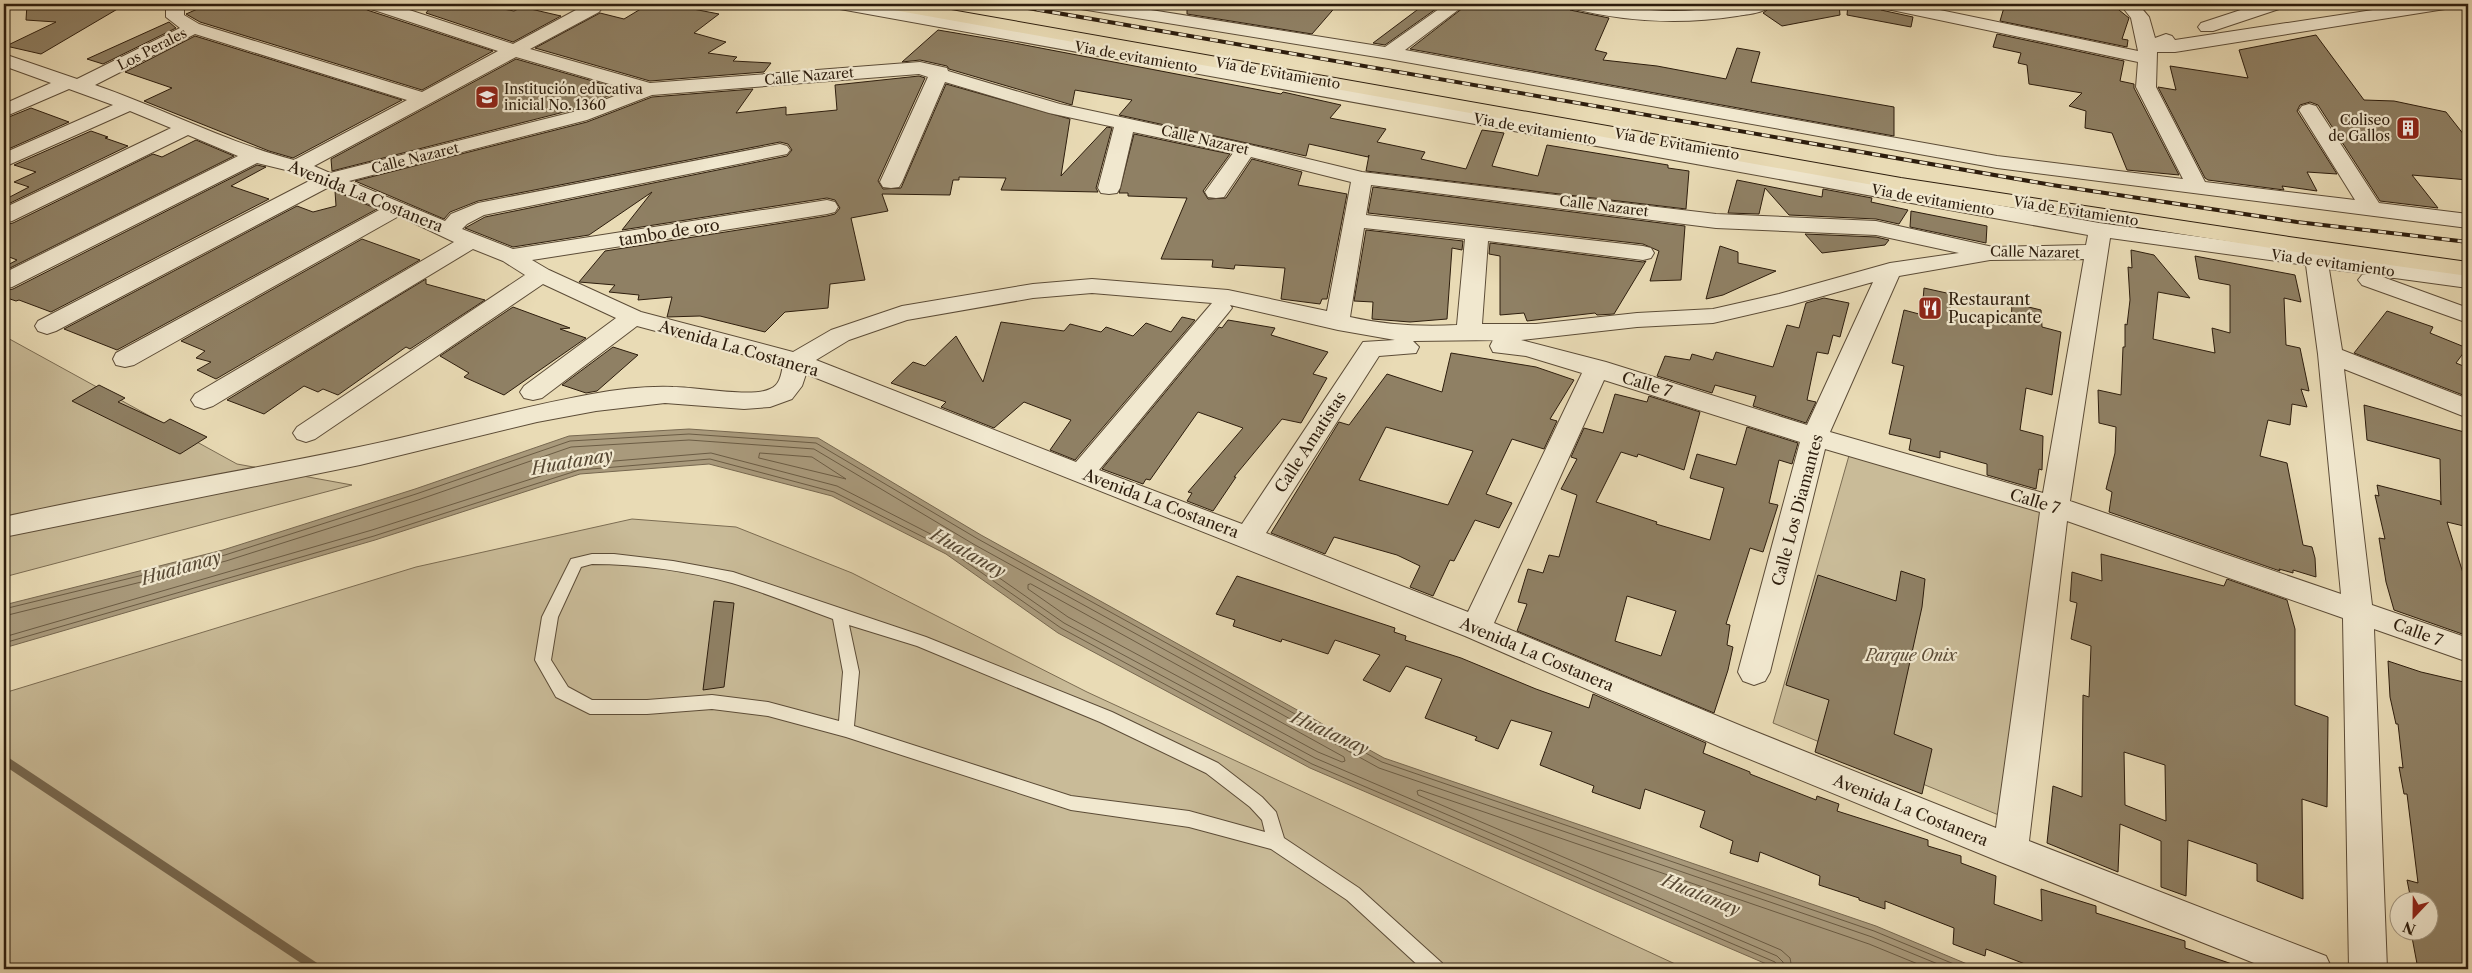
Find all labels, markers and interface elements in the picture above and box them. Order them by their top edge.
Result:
street label: Los Perales [114,24,190,74]
street label: Via de evitamiento [1072,37,1199,77]
street label: Vía de Evitamiento [1213,53,1342,93]
street label: Calle Nazaret [764,63,855,89]
place label: Institución educativa inicial No. 1360 [504,80,643,114]
school or university icon: Institución educativa inicial No. 1360 [474,84,500,110]
street label: Via de evitamiento [1471,109,1598,149]
place label: Coliseo de Gallos [2328,111,2390,145]
building icon: Coliseo de Gallos [2395,115,2421,141]
street label: Calle Nazaret [1159,121,1251,159]
street label: Vía de Evitamiento [1612,124,1741,164]
street label: Calle Nazaret [369,138,461,178]
street label: Avenida La Costanera [285,155,447,236]
street label: Via de evitamiento [1869,180,1996,220]
street label: Calle Nazaret [1558,192,1650,220]
street label: Vía de Evitamiento [2011,192,2140,230]
street label: tambo de oro [617,214,721,250]
street label: Calle Nazaret [1990,242,2080,262]
street label: Via de evitamiento [2269,245,2396,281]
place label: Restaurant Pucapicante [1948,289,2042,327]
restaurant icon: Restaurant Pucapicante [1917,295,1943,321]
street label: Avenida La Costanera [656,315,822,381]
street label: Calle 7 [1620,367,1675,401]
street label: Calle Amatistas [1270,388,1350,496]
street label: Calle Los Diamantes [1767,432,1827,588]
water label: Huatanay [527,444,615,480]
street label: Avenida La Costanera [1079,464,1242,542]
street label: Calle 7 [2008,484,2063,518]
water label: Huatanay [925,522,1010,583]
water label: Huatanay [136,546,224,591]
street label: Avenida La Costanera [1456,612,1618,696]
street label: Calle 7 [2390,614,2446,650]
park label: Parque Onix [1863,645,1957,665]
water label: Huatanay [1286,705,1372,760]
street label: Avenida La Costanera [1830,769,1992,850]
water label: Huatanay [1657,869,1743,921]
north arrow [2390,890,2440,940]
text: N [2400,917,2418,939]

